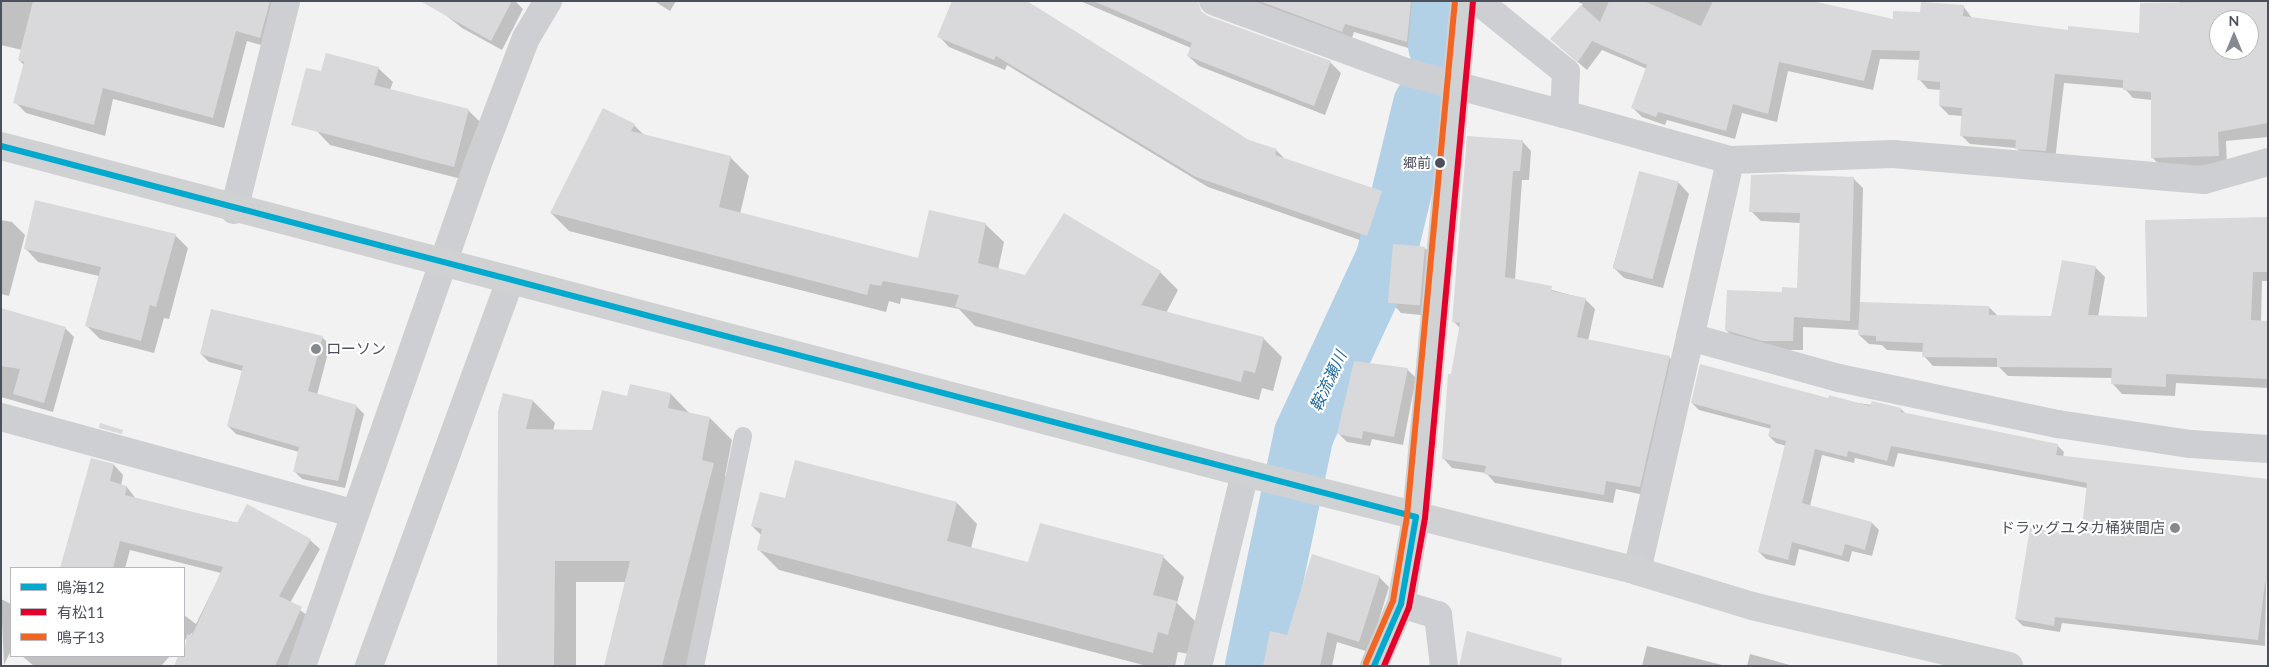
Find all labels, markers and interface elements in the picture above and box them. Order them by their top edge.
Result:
north arrow [2209,10,2259,60]
text: N [2229,12,2239,29]
place label: 郷前 [1403,155,1431,171]
marker: 郷前 [1435,158,1445,168]
place label: ローソン [326,340,386,358]
marker: ローソン [310,343,322,355]
water label: 鞍流瀬川 [1306,348,1350,414]
place label: ドラッグユタカ桶狭間店 [2000,519,2165,537]
marker: ドラッグユタカ桶狭間店 [2169,522,2181,534]
legend [10,567,185,657]
text: 鳴海12 [57,578,104,596]
text: 有松11 [57,603,104,621]
text: 鳴子13 [57,628,104,646]

